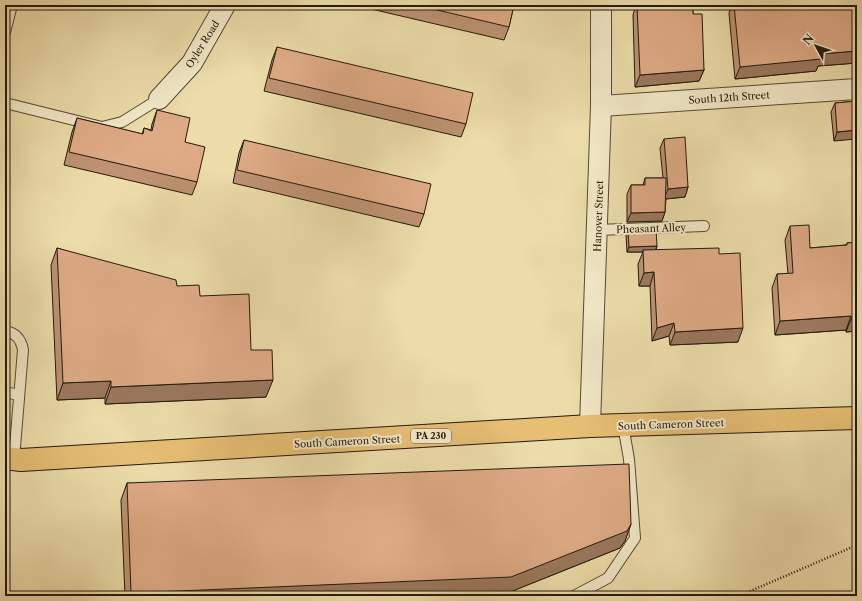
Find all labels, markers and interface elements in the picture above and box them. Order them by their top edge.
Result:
street label: Oyler Road [183,18,222,71]
north arrow [796,26,836,66]
text: N [800,31,817,48]
street label: South 12th Street [688,88,771,107]
street label: Hanover Street [591,180,606,252]
street label: Pheasant Alley [616,221,687,236]
street label: South Cameron Street [618,416,725,433]
road number: PA 230 [411,429,451,443]
street label: South Cameron Street [294,432,401,451]

